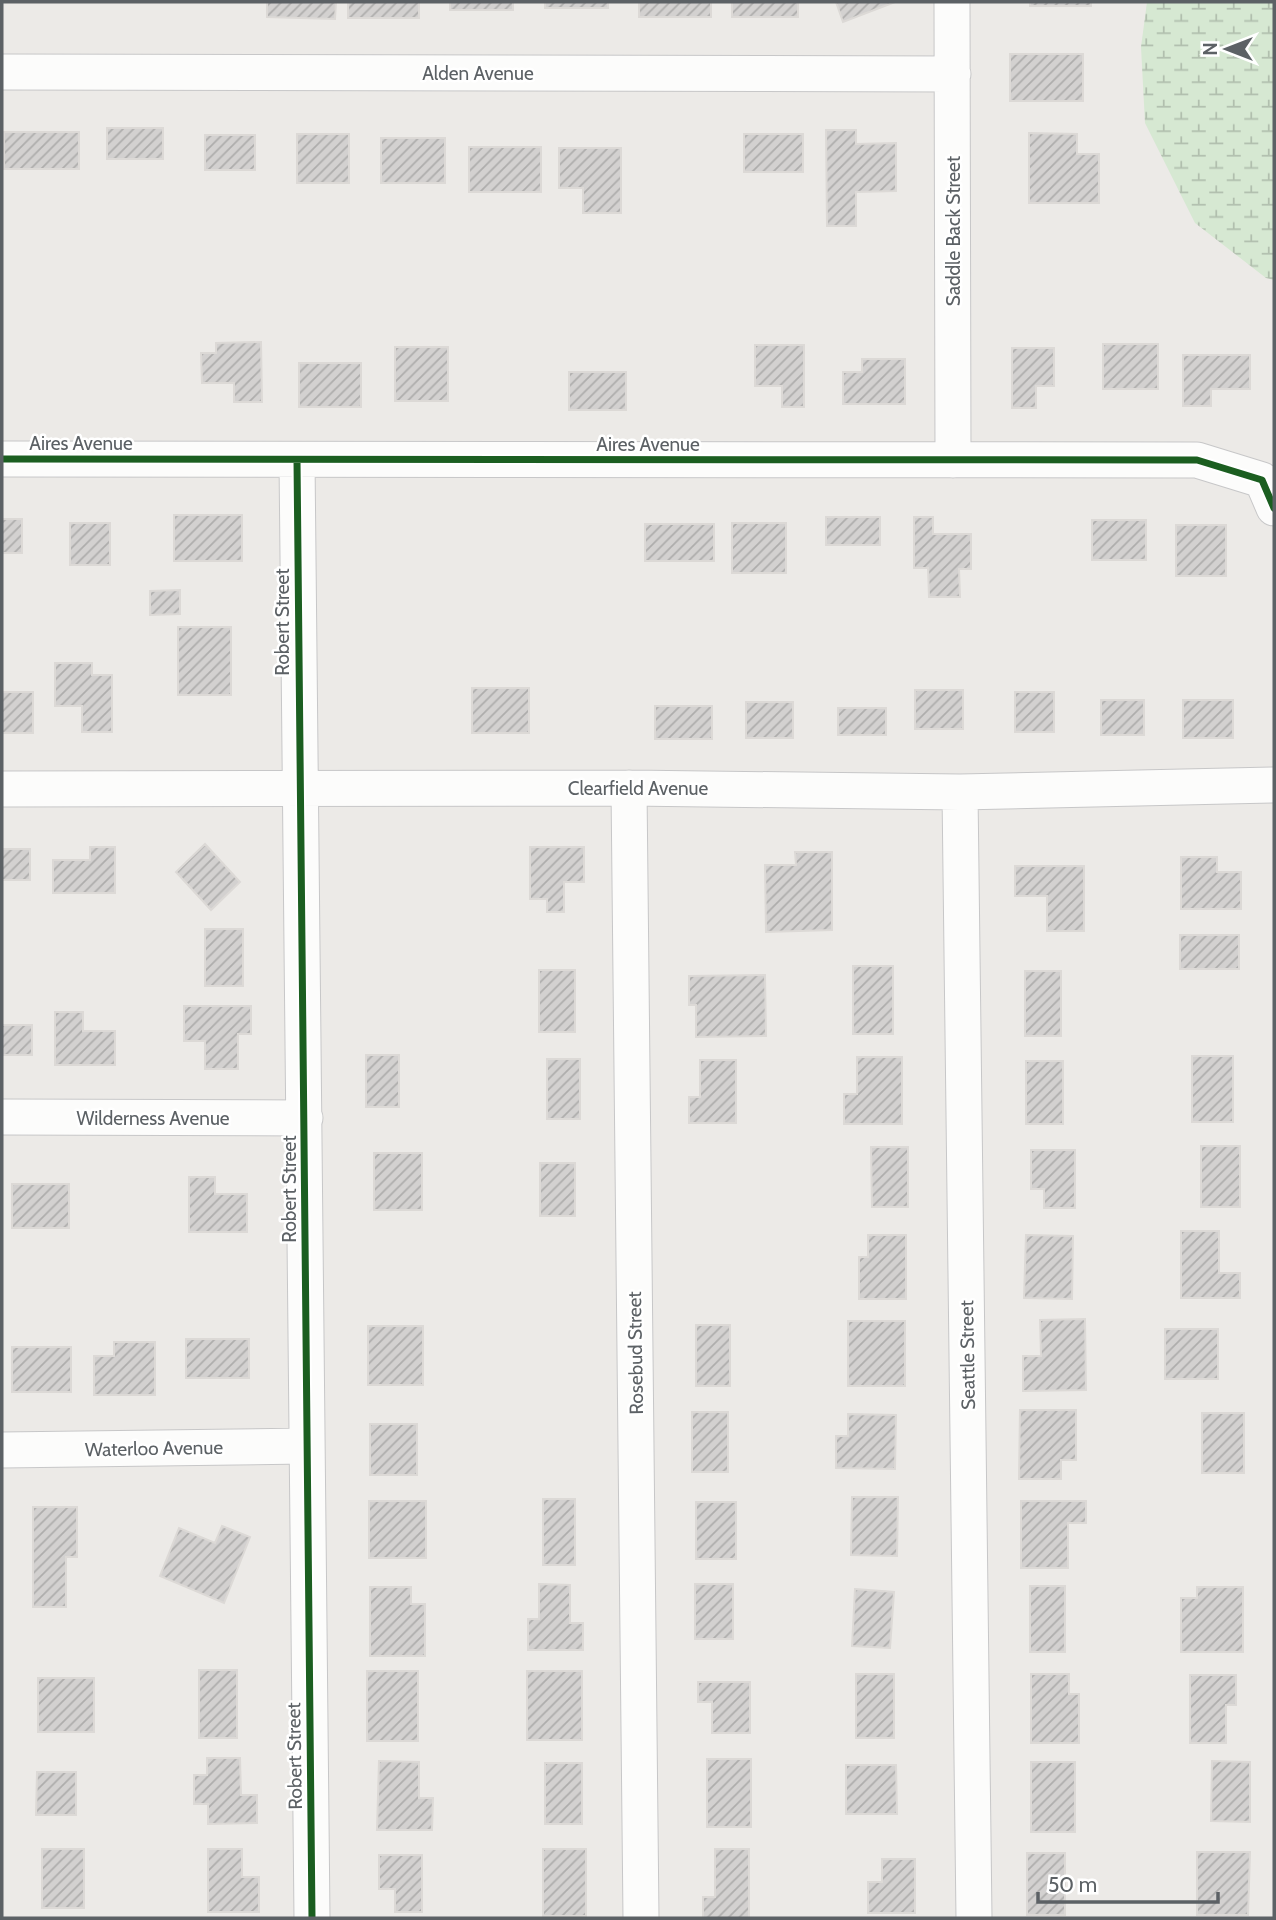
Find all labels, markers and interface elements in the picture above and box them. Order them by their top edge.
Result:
north arrow [1192,14,1262,84]
text: N [1199,42,1222,56]
street label: Alden Avenue [422,62,534,85]
street label: Saddle Back Street [942,155,965,306]
street label: Aires Avenue [29,432,133,455]
street label: Aires Avenue [596,433,700,456]
street label: Robert Street [271,568,294,676]
street label: Clearfield Avenue [568,777,708,800]
street label: Wilderness Avenue [76,1107,230,1130]
street label: Robert Street [278,1135,301,1243]
street label: Rosebud Street [623,1291,648,1415]
street label: Seattle Street [955,1299,980,1410]
street label: Waterloo Avenue [85,1436,223,1461]
street label: Robert Street [282,1702,307,1810]
scale bar [1038,1860,1218,1904]
text: 50 m [1048,1872,1097,1897]

